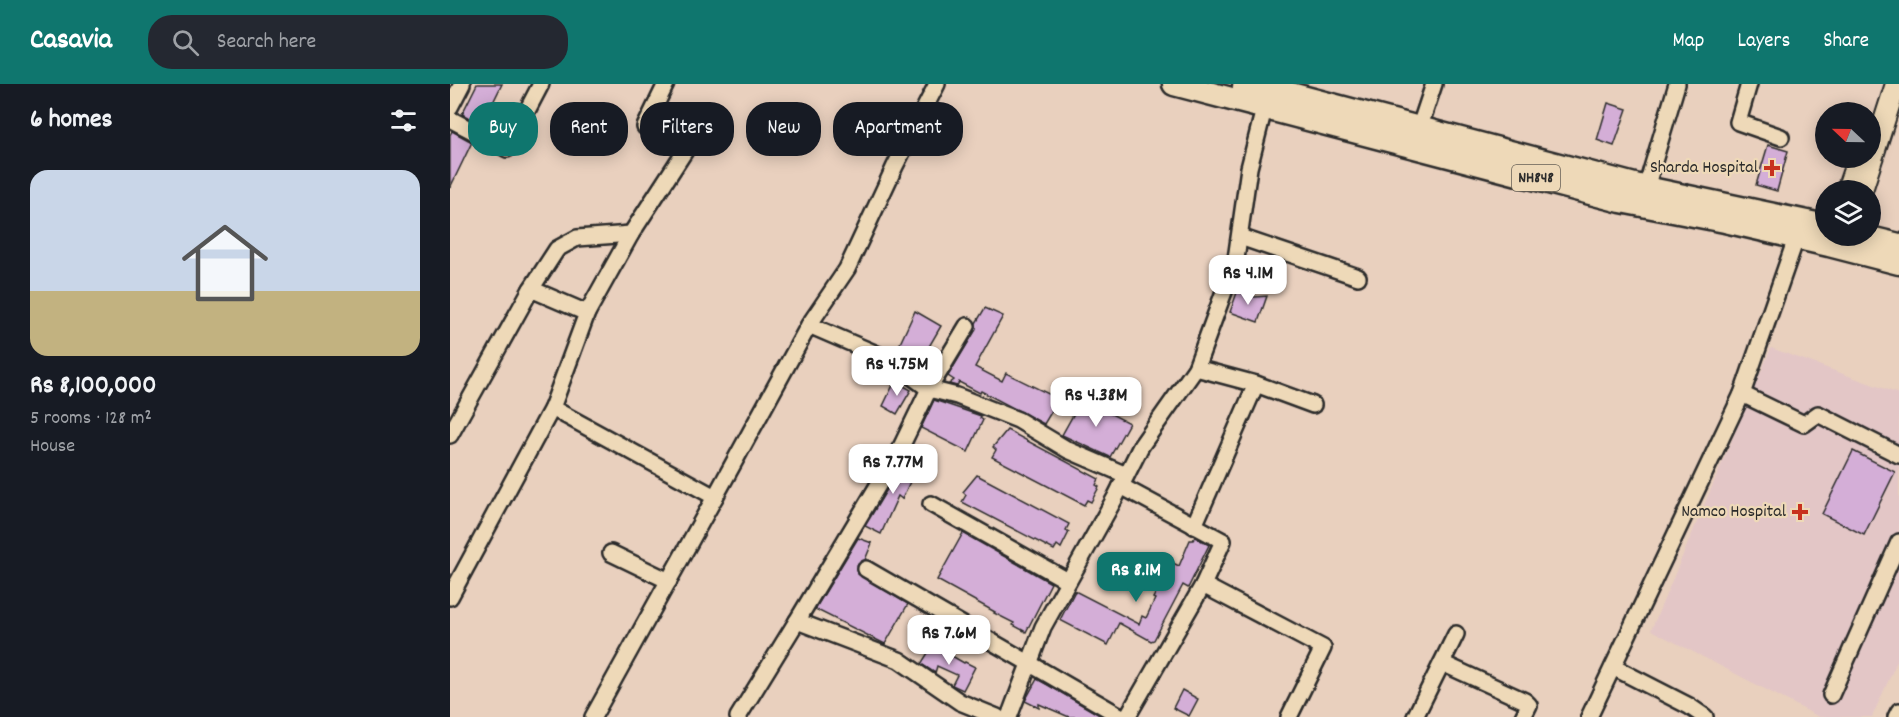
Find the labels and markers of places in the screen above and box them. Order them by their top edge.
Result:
place label: Sharda Hospital [1650,156,1759,181]
marker: Sharda Hospital [1763,159,1781,177]
pin: Rs 4.1M [1193,255,1303,306]
pin: Rs 4.75M [835,346,959,397]
pin: Rs 4.38M [1034,377,1158,428]
pin: Rs 7.77M [831,444,955,495]
place label: Namco Hospital [1681,500,1787,525]
marker: Namco Hospital [1791,503,1809,521]
pin: Rs 8.1M [1081,552,1191,603]
pin: Rs 7.6M [894,615,1004,666]

